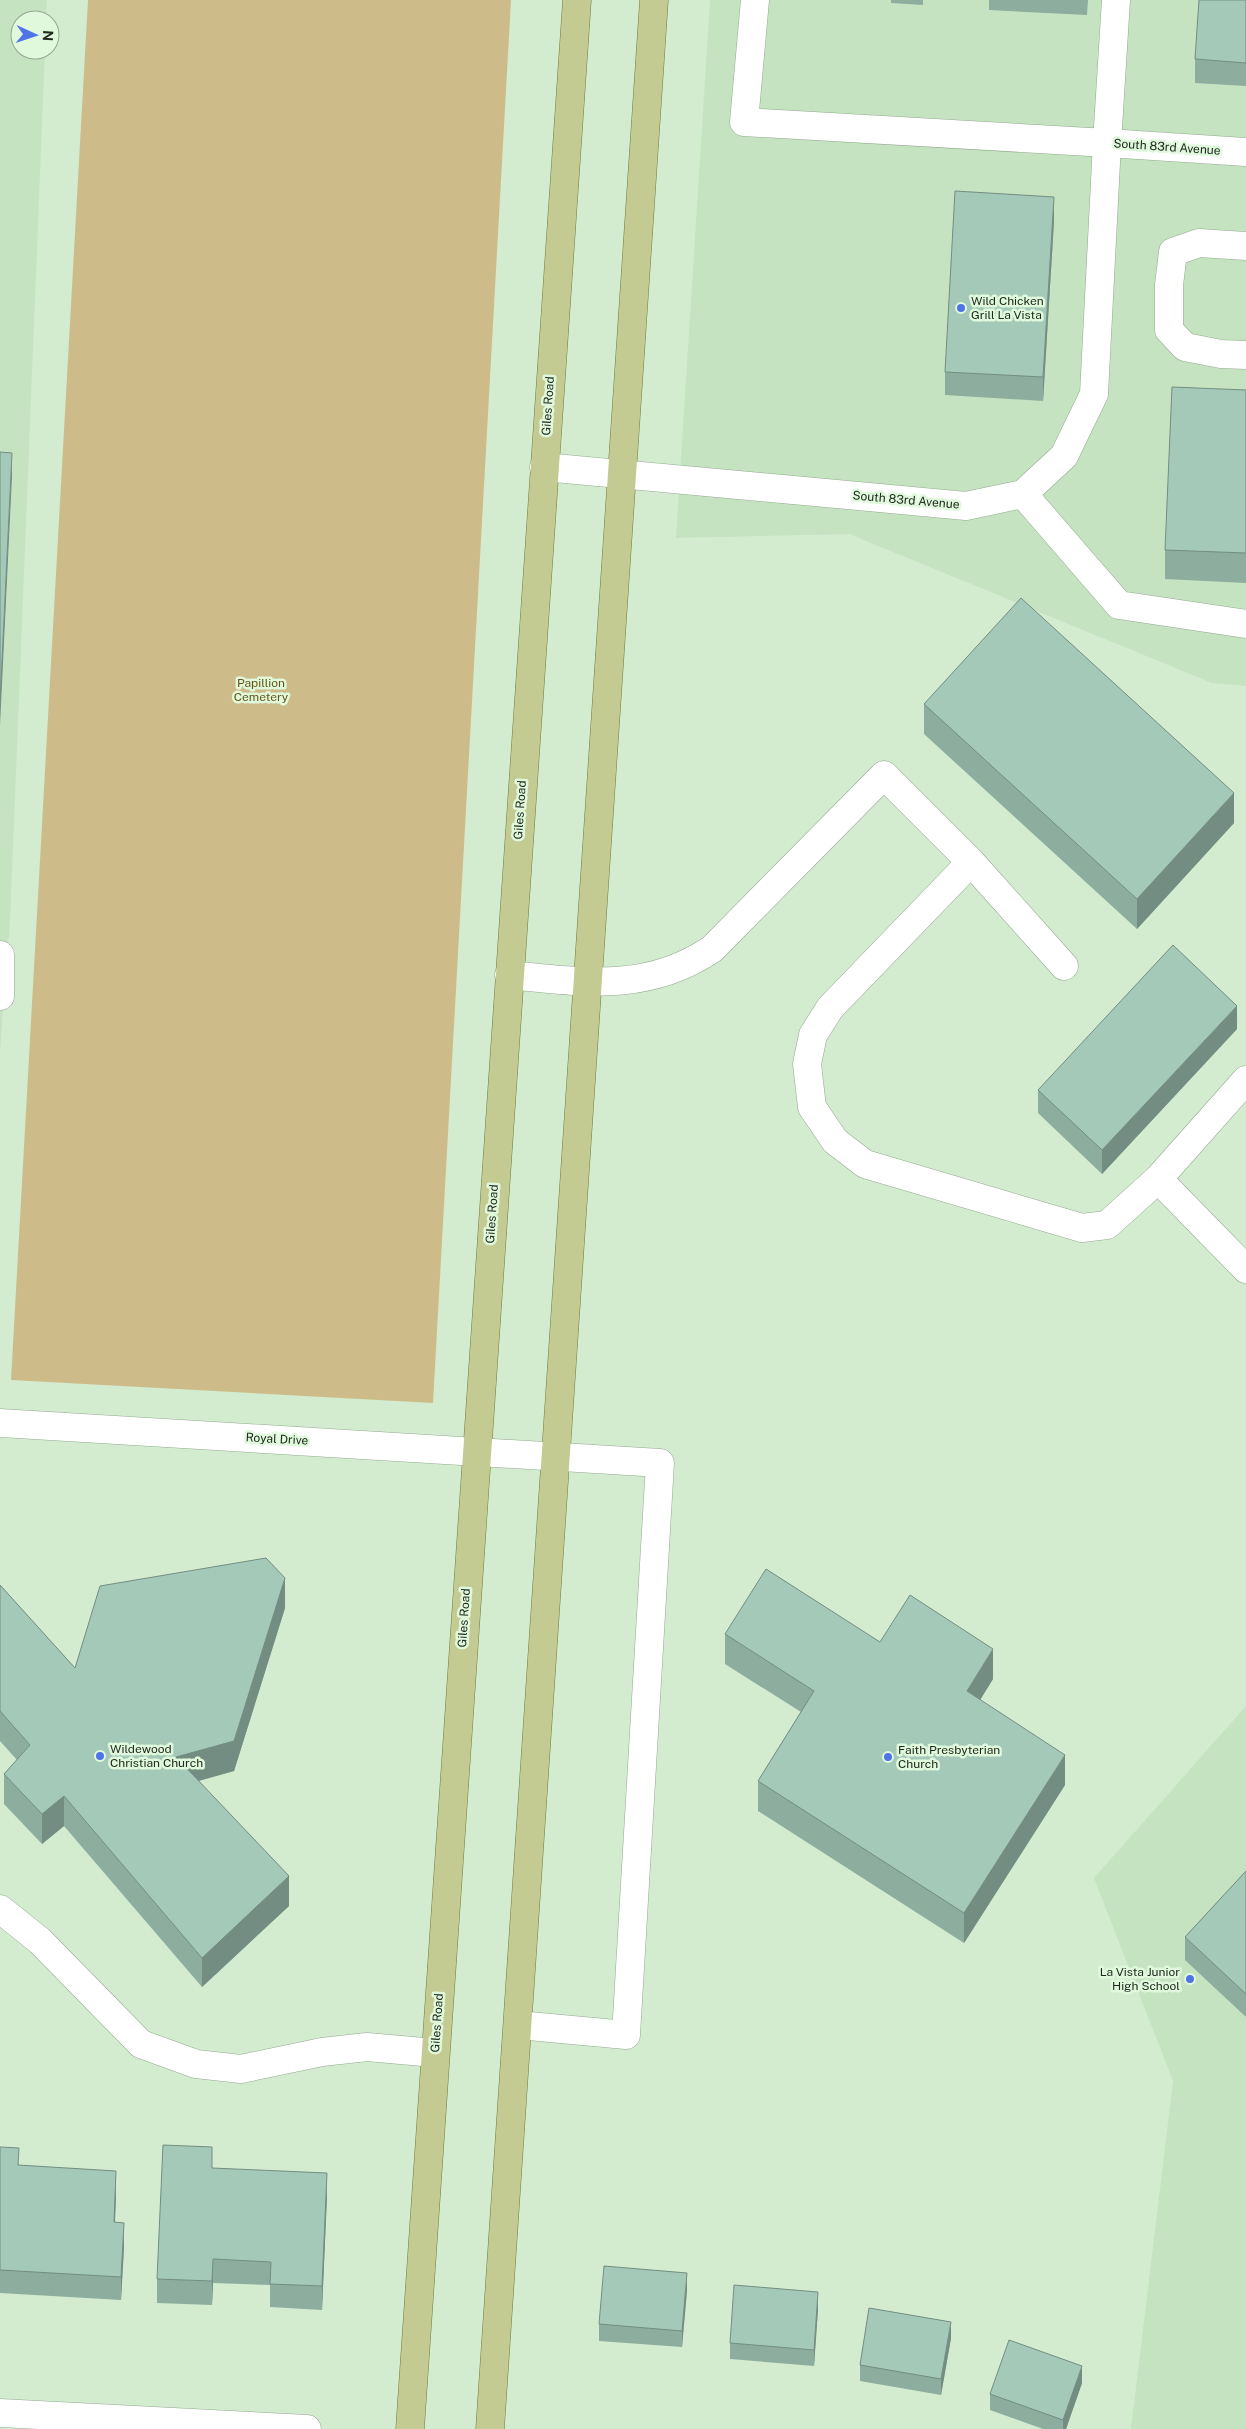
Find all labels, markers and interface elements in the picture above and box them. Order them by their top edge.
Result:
north arrow [10,10,60,60]
text: N [40,30,56,42]
street label: South 83rd Avenue [1113,136,1221,158]
place label: Wild Chicken Grill La Vista [971,294,1044,322]
marker: Wild Chicken Grill La Vista [955,302,967,314]
street label: Giles Road [539,376,557,436]
street label: South 83rd Avenue [852,488,960,512]
park label: Papillion Cemetery [234,676,289,704]
street label: Giles Road [511,780,529,840]
street label: Giles Road [483,1184,501,1244]
street label: Royal Drive [245,1430,309,1448]
street label: Giles Road [455,1588,473,1648]
place label: Wildewood Christian Church [110,1742,203,1770]
place label: Faith Presbyterian Church [898,1743,1000,1771]
marker: Wildewood Christian Church [94,1750,106,1762]
marker: Faith Presbyterian Church [882,1751,894,1763]
place label: La Vista Junior High School [1100,1965,1180,1993]
marker: La Vista Junior High School [1184,1973,1196,1985]
street label: Giles Road [428,1993,446,2053]

